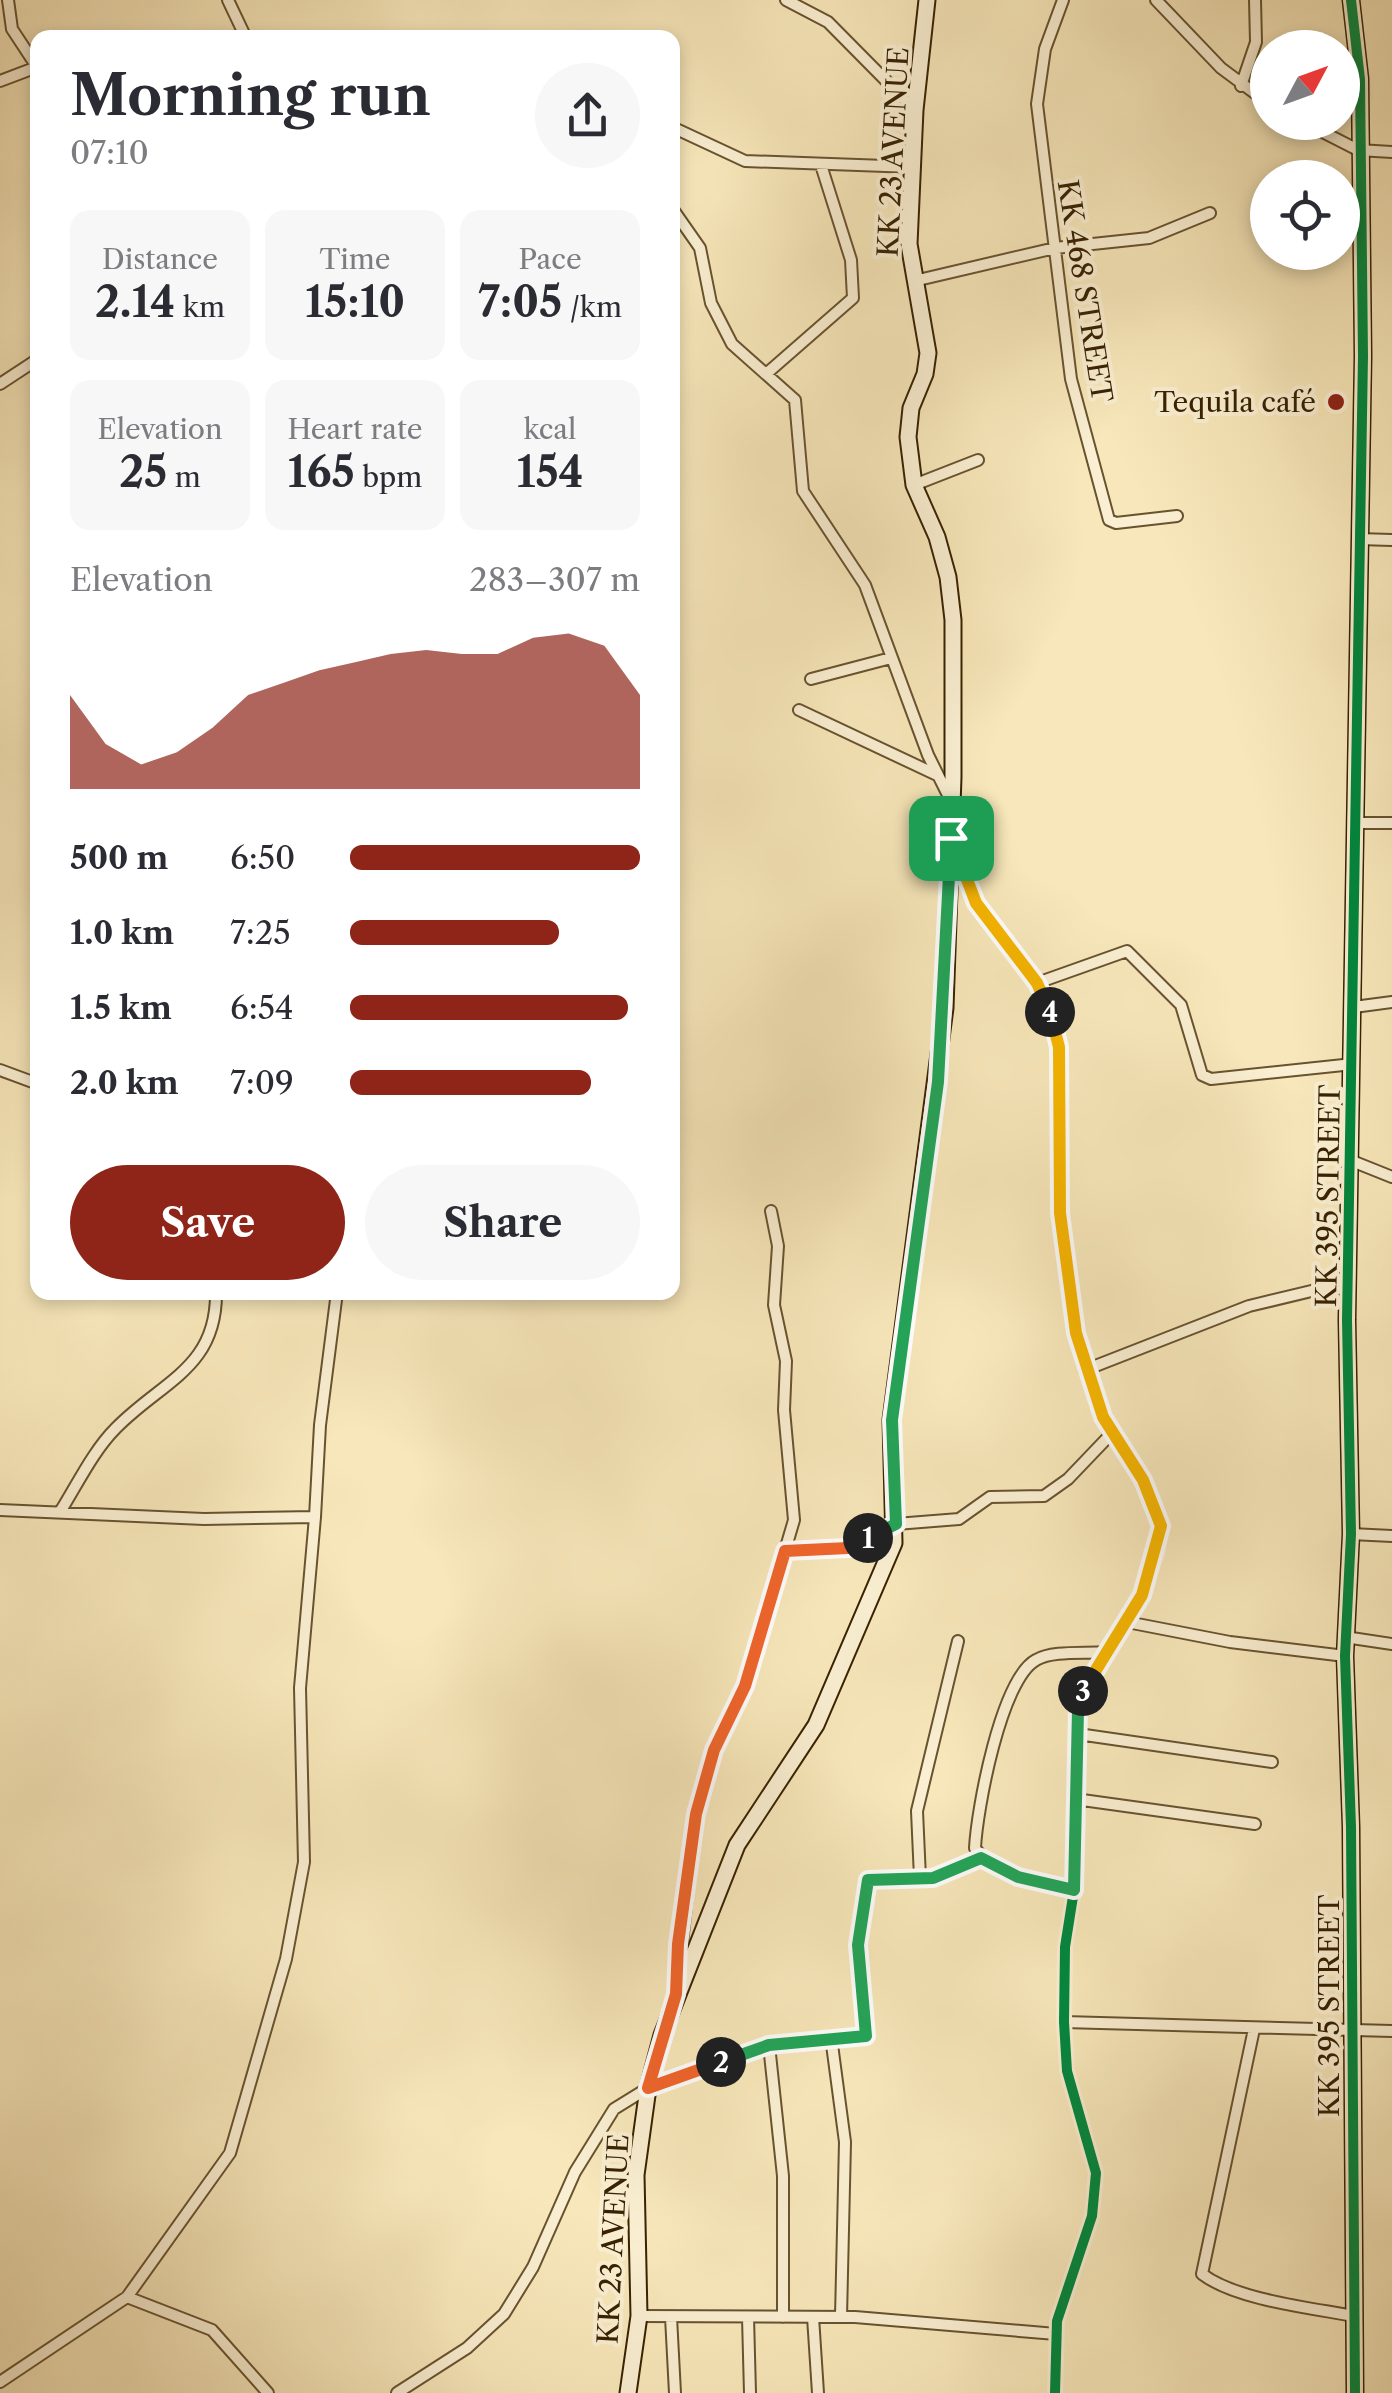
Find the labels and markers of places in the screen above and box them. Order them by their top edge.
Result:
place label: Tequila café [1154,385,1316,419]
marker: Tequila café [1325,391,1347,413]
pin [909,796,994,881]
pin: 4 [1025,987,1075,1037]
pin: 1 [843,1513,893,1563]
pin: 3 [1058,1666,1108,1716]
pin: 2 [696,2037,746,2087]

